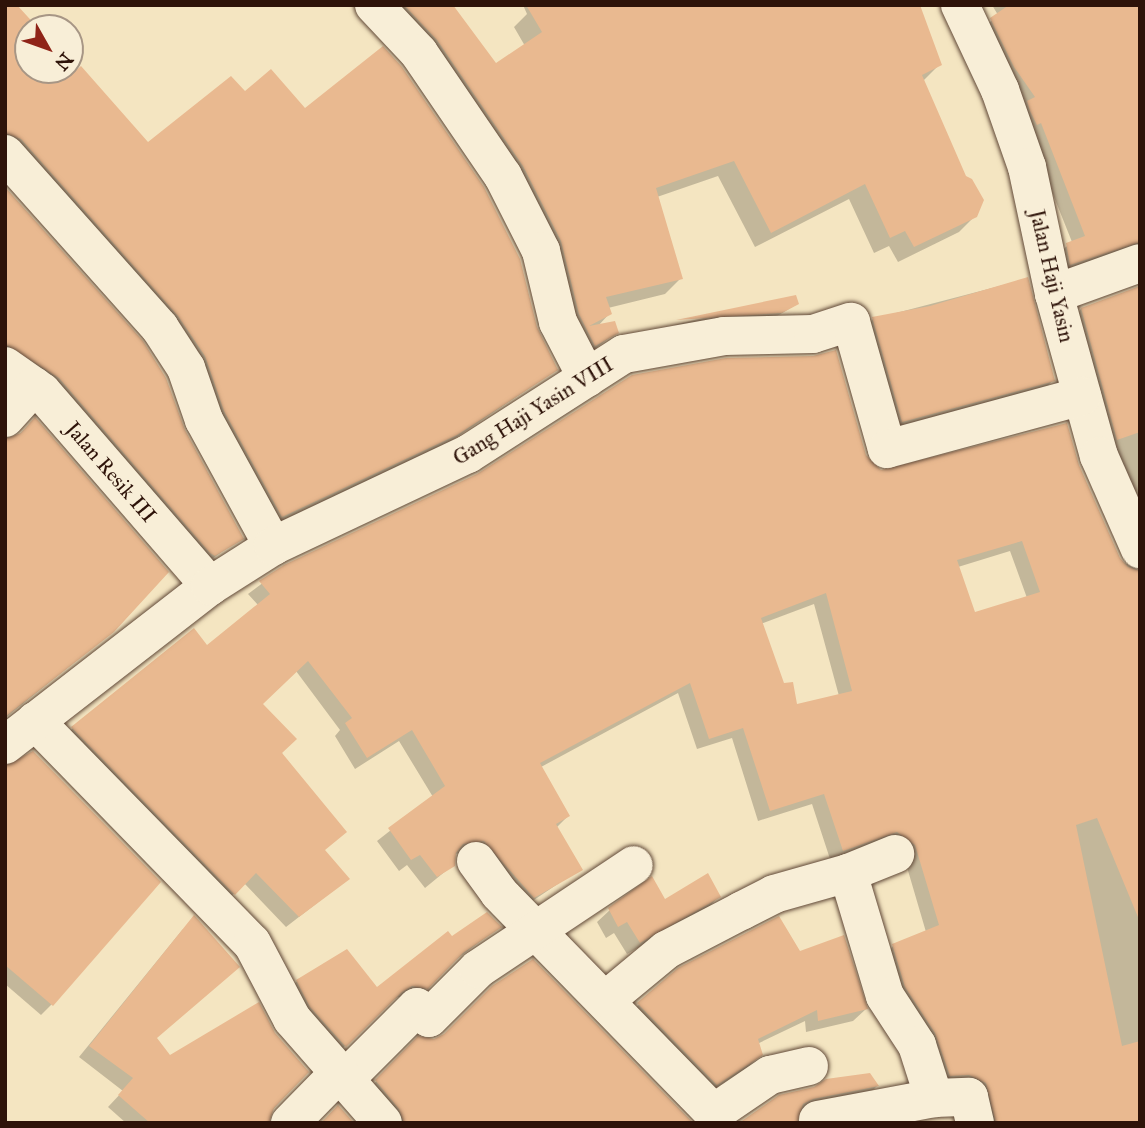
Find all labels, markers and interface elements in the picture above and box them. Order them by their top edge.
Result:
north arrow [14,14,84,84]
text: N [50,48,78,75]
street label: Jalan Haji Yasin [1024,207,1080,345]
street label: Gang Haji Yasin VIII [448,352,618,470]
street label: Jalan Resik III [60,416,162,528]

